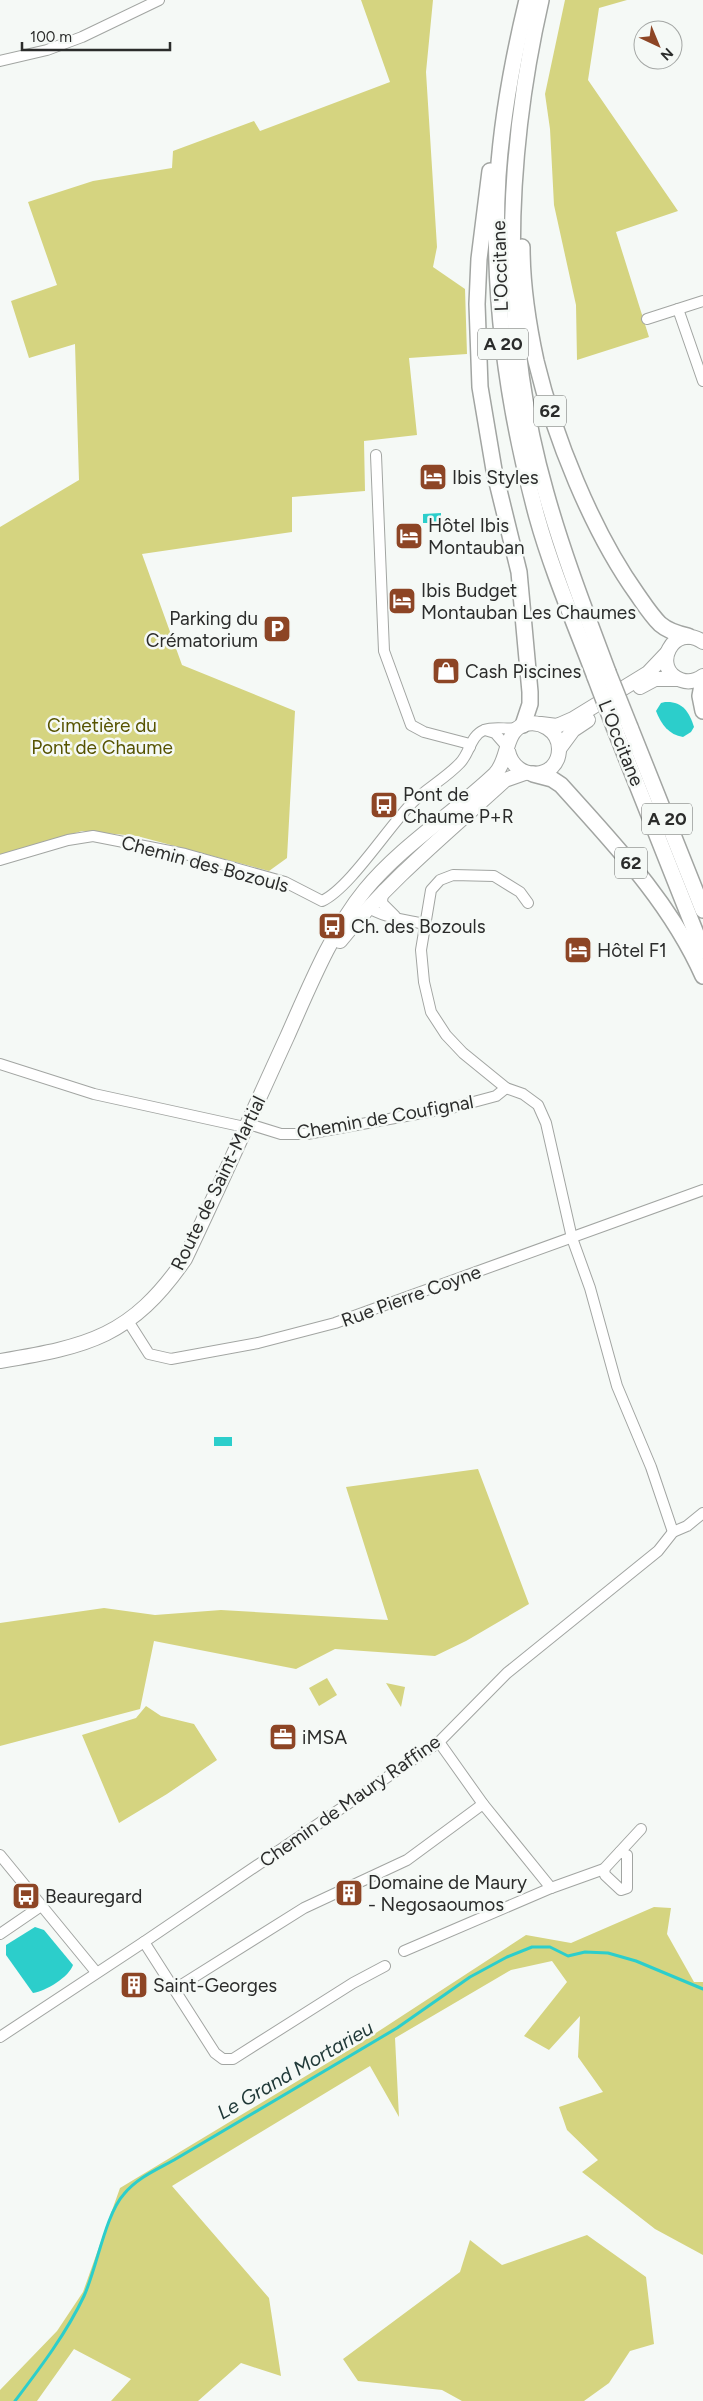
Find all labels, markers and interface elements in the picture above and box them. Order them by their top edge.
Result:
scale bar [22,20,170,52]
north arrow [633,20,683,70]
text: 100 m [30,28,72,46]
text: N [657,44,676,64]
street label: L'Occitane [487,220,513,312]
road number: A 20 [478,328,528,359]
road number: 62 [534,396,566,426]
hotel icon: Ibis Styles [418,462,448,492]
place label: Ibis Styles [452,466,539,489]
place label: Hôtel Ibis Montauban [428,514,525,559]
hotel icon: Hôtel Ibis Montauban [394,521,424,551]
place label: Ibis Budget Montauban Les Chaumes [421,579,636,624]
hotel icon: Ibis Budget Montauban Les Chaumes [387,586,417,616]
place label: Parking du Crématorium [146,607,258,652]
parking icon: Parking du Crématorium [262,614,292,644]
shop icon: Cash Piscines [431,656,461,686]
place label: Cash Piscines [465,660,581,683]
street label: L'Occitane [593,696,649,790]
park label: Cimetière du Pont de Chaume [31,714,173,759]
place label: Pont de Chaume P+R [403,783,514,828]
bus stop icon: Pont de Chaume P+R [369,790,399,820]
road number: A 20 [642,804,692,834]
street label: Chemin des Bozouls [119,831,291,897]
road number: 62 [615,848,647,878]
bus stop icon: Ch. des Bozouls [317,911,347,941]
place label: Ch. des Bozouls [351,915,486,938]
hotel icon: Hôtel F1 [563,935,593,965]
place label: Hôtel F1 [597,939,667,962]
street label: Chemin de Coufignal [295,1090,475,1144]
street label: Route de Saint-Martial [166,1092,270,1274]
street label: Rue Pierre Coyne [338,1260,484,1332]
office icon: iMSA [268,1722,298,1752]
place label: iMSA [302,1726,347,1749]
street label: Chemin de Maury Raffine [255,1730,445,1872]
place label: Domaine de Maury - Negosaoumos [368,1871,527,1916]
building icon: Domaine de Maury - Negosaoumos [334,1878,364,1908]
bus stop icon: Beauregard [11,1881,41,1911]
place label: Beauregard [45,1885,142,1908]
building icon: Saint-Georges [119,1970,149,2000]
place label: Saint-Georges [153,1974,277,1997]
water label: Le Grand Mortarieu [213,2016,377,2124]

